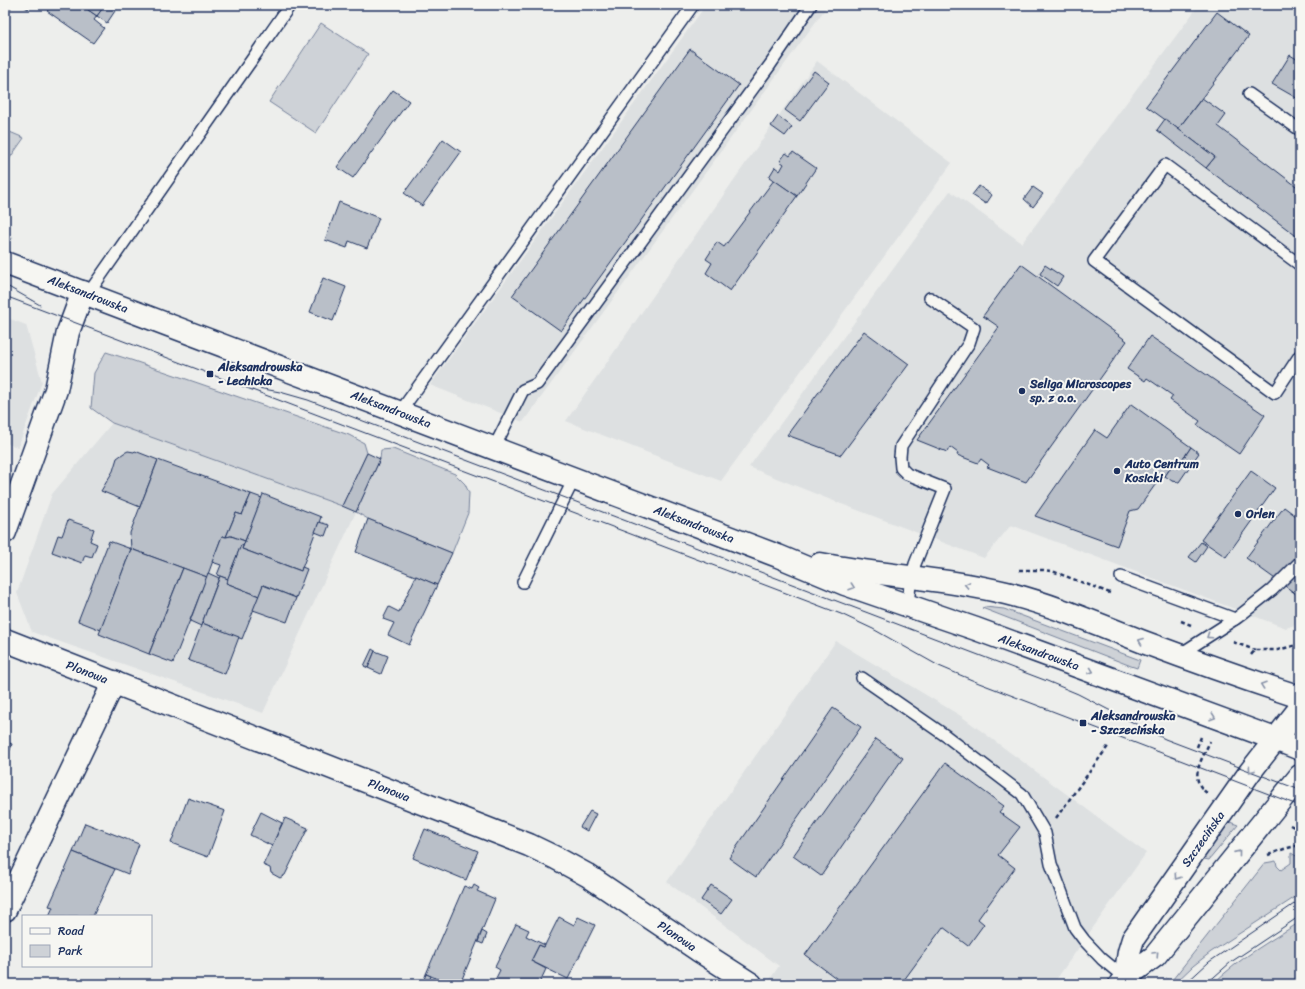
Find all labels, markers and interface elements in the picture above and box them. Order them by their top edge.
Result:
street label: Aleksandrowska [44,268,131,319]
place label: Aleksandrowska - Lechicka [217,356,303,392]
marker: Aleksandrowska - Lechicka [205,369,215,379]
place label: Seliga Microscopes sp. z o.o. [1029,373,1132,409]
street label: Aleksandrowska [347,383,434,434]
marker: Seliga Microscopes sp. z o.o. [1017,386,1027,396]
place label: Auto Centrum Kosicki [1124,453,1199,489]
marker: Auto Centrum Kosicki [1112,466,1122,476]
street label: Aleksandrowska [650,498,737,549]
place label: Orlen [1245,503,1275,525]
marker: Orlen [1233,509,1243,519]
one-way arrow [849,582,856,590]
one-way arrow [964,582,970,590]
street label: Aleksandrowska [995,627,1083,677]
one-way arrow [1206,631,1213,638]
one-way arrow [1137,638,1144,646]
street label: Plonowa [63,654,111,690]
one-way arrow [1088,667,1095,675]
one-way arrow [1260,681,1267,690]
place label: Aleksandrowska - Szczecińska [1090,705,1176,741]
one-way arrow [1209,712,1216,720]
marker: Aleksandrowska - Szczecińska [1078,718,1088,728]
one-way arrow [1249,766,1256,773]
street label: Plonowa [365,772,413,808]
street label: Szczecińska [1175,806,1231,872]
one-way arrow [1233,851,1240,858]
one-way arrow [1175,872,1182,879]
legend [22,915,152,967]
street label: Plonowa [653,915,701,957]
text: Road [58,920,85,942]
text: Park [58,940,83,962]
one-way arrow [1151,951,1158,959]

